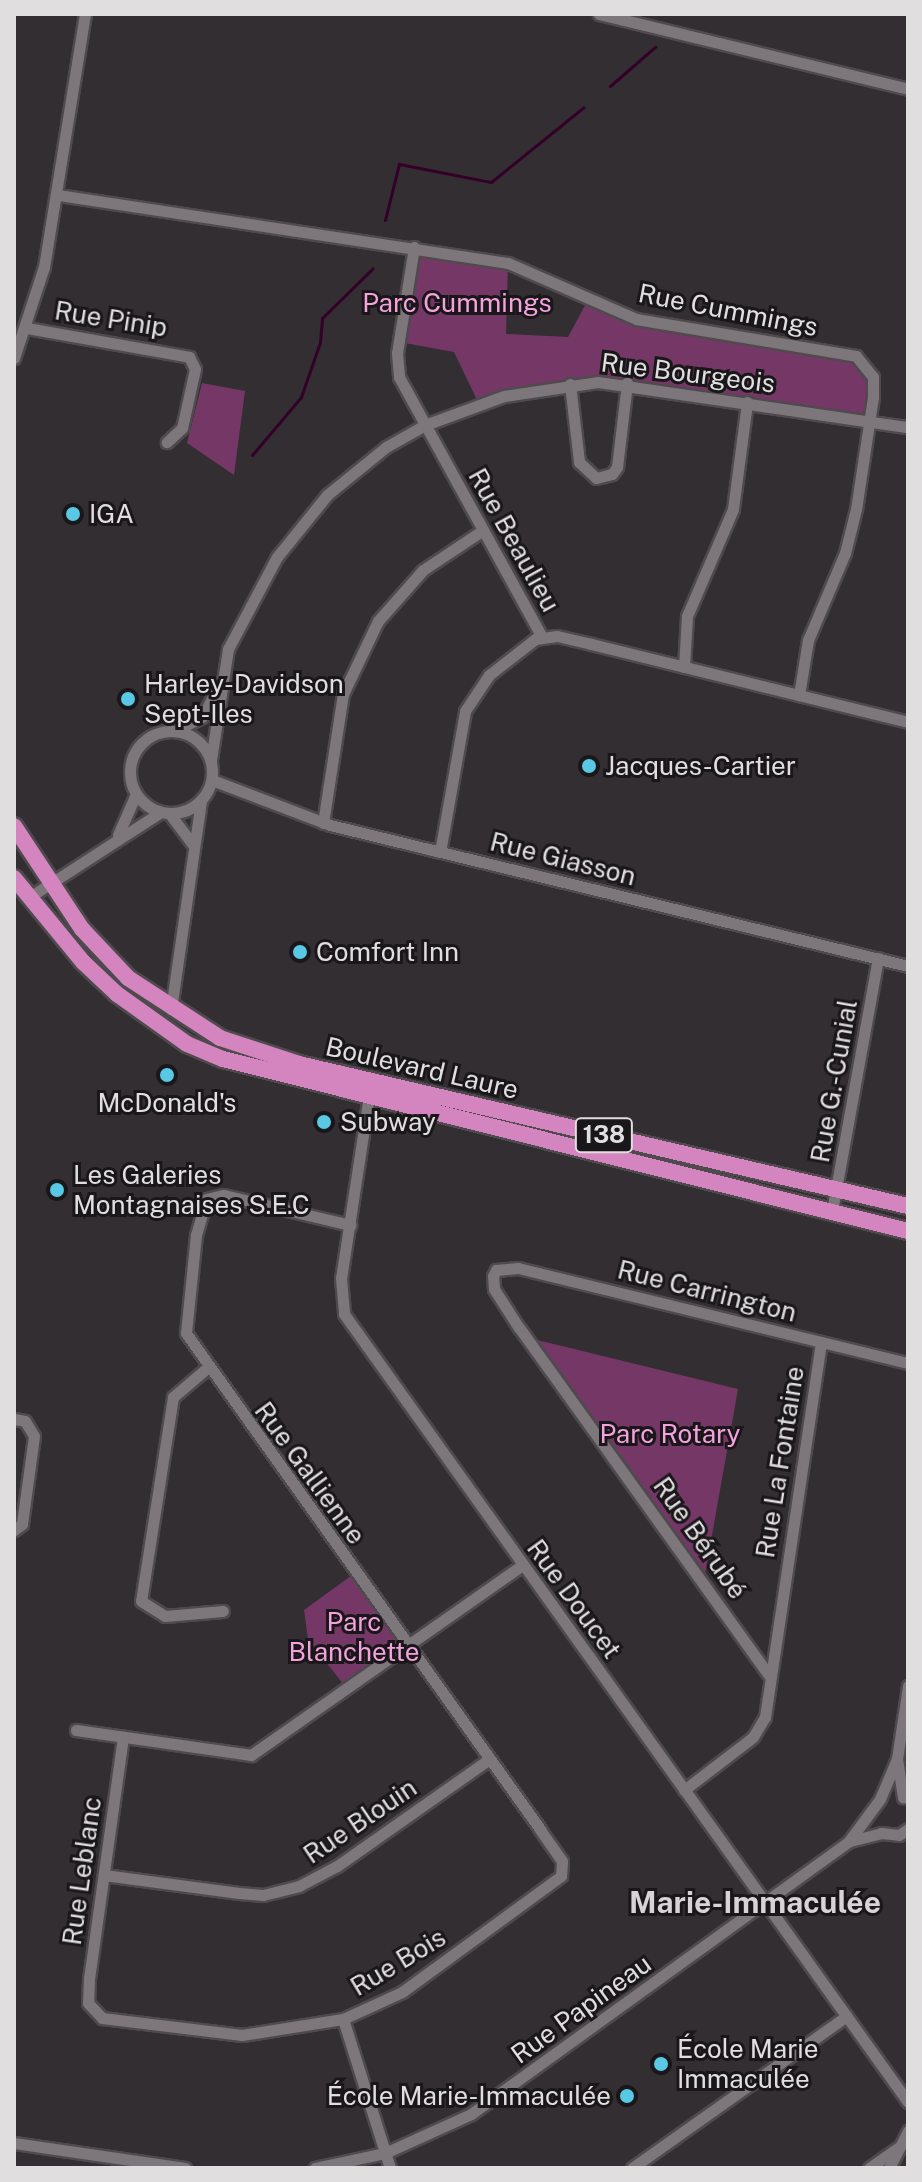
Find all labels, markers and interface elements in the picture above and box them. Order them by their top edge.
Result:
street label: Rue Cummings [636,277,820,343]
park label: Parc Cummings [362,287,552,319]
street label: Rue Pinip [52,295,170,343]
street label: Rue Bourgeois [599,347,777,399]
street label: Rue Beaulieu [462,463,566,617]
place label: IGA [89,498,134,530]
marker: IGA [64,505,82,523]
place label: Harley-Davidson Sept-Iles [144,668,344,730]
marker: Harley-Davidson Sept-Iles [119,690,137,708]
place label: Jacques-Cartier [605,750,796,782]
marker: Jacques-Cartier [580,757,598,775]
street label: Rue Giasson [487,826,639,892]
place label: Comfort Inn [316,936,459,968]
marker: Comfort Inn [291,943,309,961]
street label: Rue G.-Cunial [804,997,864,1165]
street label: Boulevard Laure [323,1031,521,1105]
marker: McDonald's [158,1066,176,1084]
place label: McDonald's [97,1087,237,1119]
place label: Subway [340,1106,436,1138]
marker: Subway [315,1113,333,1131]
road number: 138 [574,1115,634,1155]
place label: Les Galeries Montagnaises S.E.C [73,1159,310,1220]
marker: Les Galeries Montagnaises S.E.C [48,1181,66,1199]
street label: Rue Carrington [614,1254,800,1328]
street label: Rue La Fontaine [749,1364,811,1560]
street label: Rue Gallienne [248,1396,372,1550]
park label: Parc Rotary [599,1418,741,1450]
street label: Rue Bérubé [647,1471,753,1605]
street label: Rue Doucet [520,1533,628,1665]
park label: Parc Blanchette [289,1606,419,1668]
street label: Rue Blouin [298,1772,422,1870]
street label: Rue Leblanc [56,1795,108,1947]
district label: Marie-Immaculée [629,1884,881,1920]
street label: Rue Bois [345,1922,451,2002]
street label: Rue Papineau [505,1948,657,2070]
place label: École Marie Immaculée [677,2033,819,2094]
marker: École Marie Immaculée [652,2055,670,2073]
place label: École Marie-Immaculée [327,2080,611,2112]
marker: École Marie-Immaculée [618,2087,636,2105]

